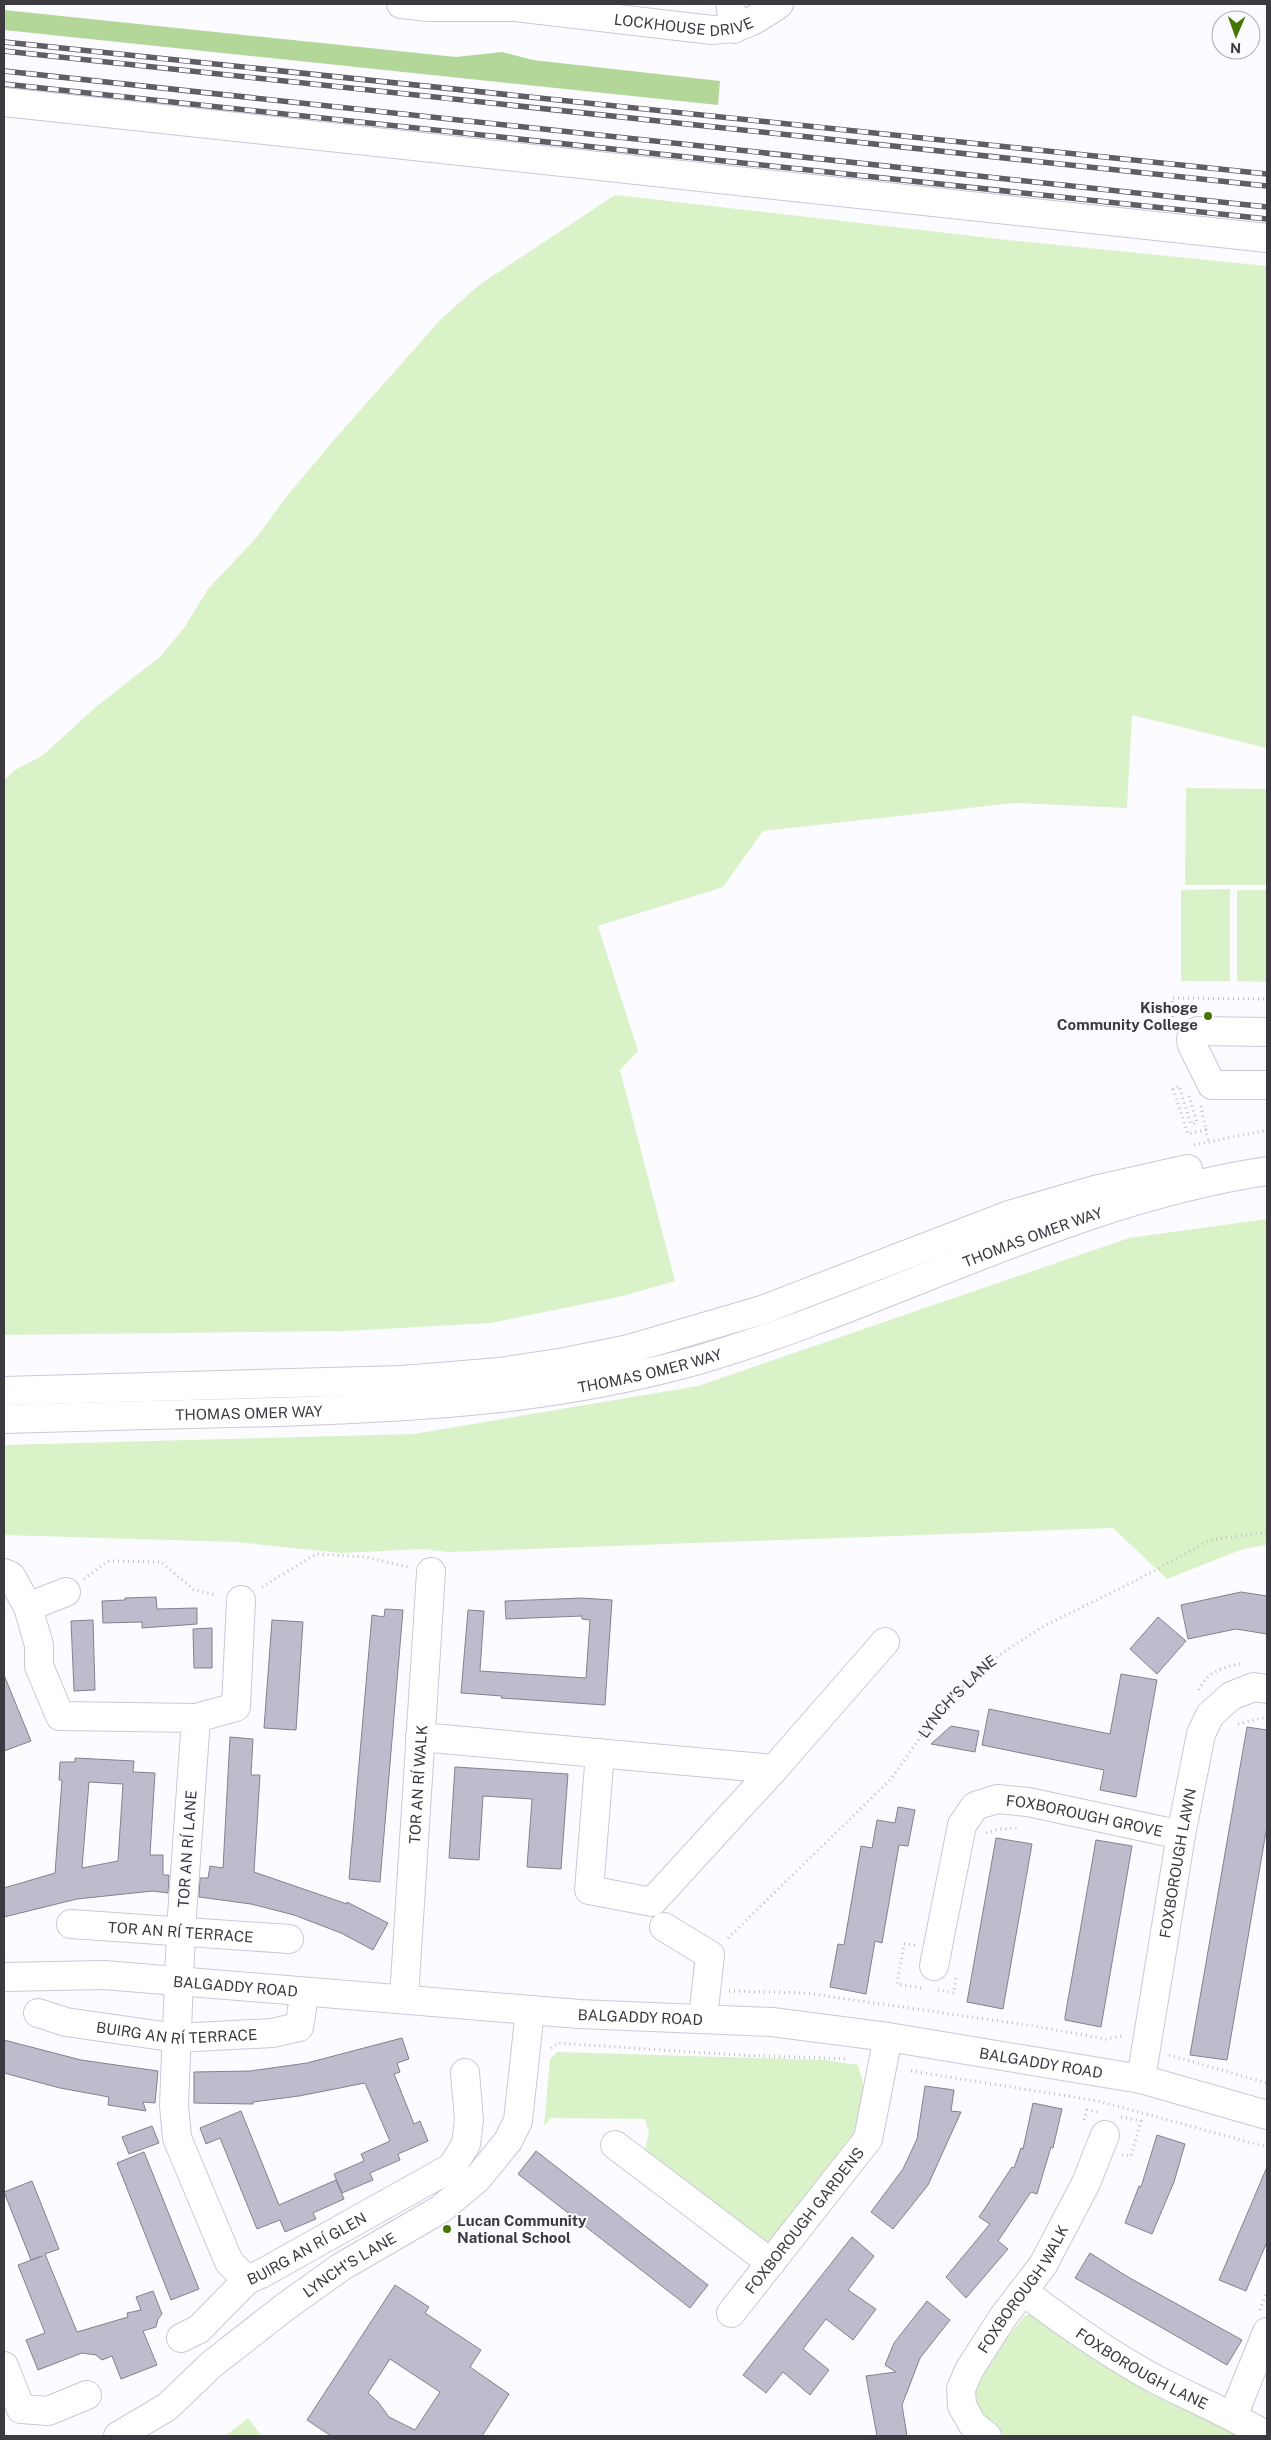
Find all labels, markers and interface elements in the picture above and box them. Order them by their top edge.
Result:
street label: LOCKHOUSE DRIVE [613,10,756,39]
north arrow [1211,10,1261,60]
text: N [1230,40,1241,56]
place label: Kishoge Community College [1057,999,1198,1033]
marker: Kishoge Community College [1202,1010,1214,1022]
street label: THOMAS OMER WAY [960,1203,1104,1270]
street label: THOMAS OMER WAY [576,1345,724,1395]
street label: THOMAS OMER WAY [175,1402,323,1423]
street label: LYNCH'S LANE [914,1651,999,1741]
street label: TOR AN RÍ WALK [405,1724,430,1844]
street label: FOXBOROUGH LAWN [1156,1786,1199,1939]
street label: TOR AN RÍ LANE [174,1790,200,1908]
street label: FOXBOROUGH GROVE [1005,1791,1165,1839]
street label: TOR AN RÍ TERRACE [107,1918,254,1945]
street label: BALGADDY ROAD [173,1972,299,1999]
street label: BALGADDY ROAD [578,2005,703,2028]
street label: BUIRG AN RÍ TERRACE [95,2018,258,2047]
street label: BALGADDY ROAD [978,2044,1104,2081]
street label: FOXBOROUGH GARDENS [741,2144,867,2297]
street label: BUIRG AN RÍ GLEN [244,2208,369,2288]
place label: Lucan Community National School [457,2212,587,2246]
street label: FOXBOROUGH WALK [974,2222,1071,2356]
marker: Lucan Community National School [441,2223,453,2235]
street label: LYNCH'S LANE [299,2229,399,2300]
street label: FOXBOROUGH LANE [1073,2324,1211,2412]

